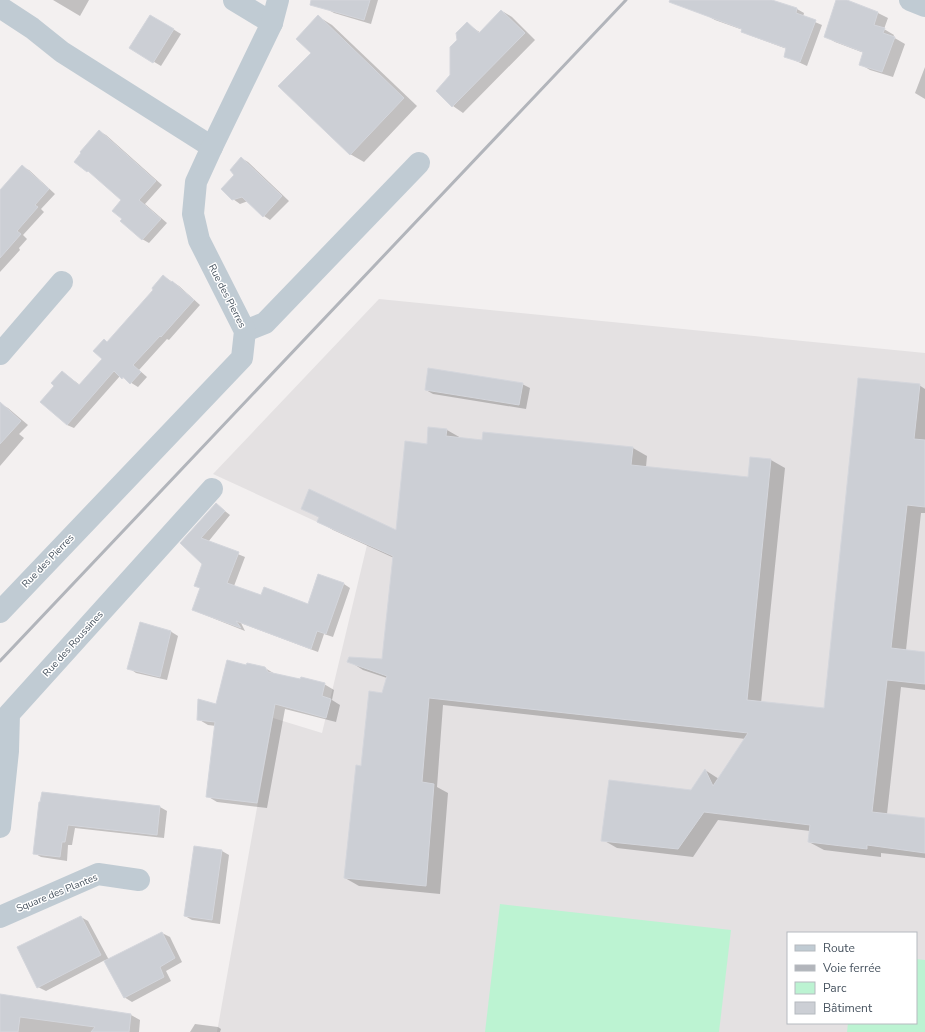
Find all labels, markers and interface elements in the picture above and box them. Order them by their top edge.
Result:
street label: Rue des Pierres [205,262,249,330]
street label: Rue des Pierres [19,531,77,591]
street label: Rue des Roussines [40,608,107,680]
street label: Square des Plantes [14,870,100,916]
legend [787,932,917,1024]
text: Route [823,940,855,956]
text: Voie ferrée [822,960,881,976]
text: Parc [823,980,847,996]
text: Bâtiment [823,1000,873,1016]

